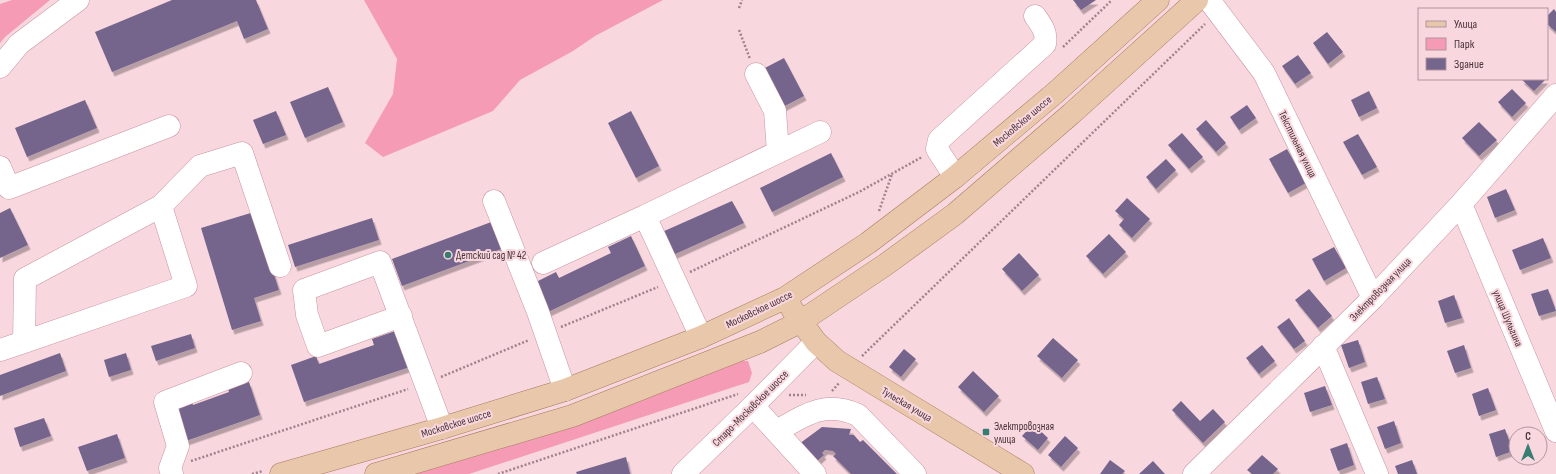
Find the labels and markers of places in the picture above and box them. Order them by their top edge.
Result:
place label: Детский сад № 42 [456,249,527,262]
marker: Детский сад № 42 [443,250,453,260]
place label: Электровозная улица [994,420,1054,446]
marker: Электровозная улица [981,427,991,437]

